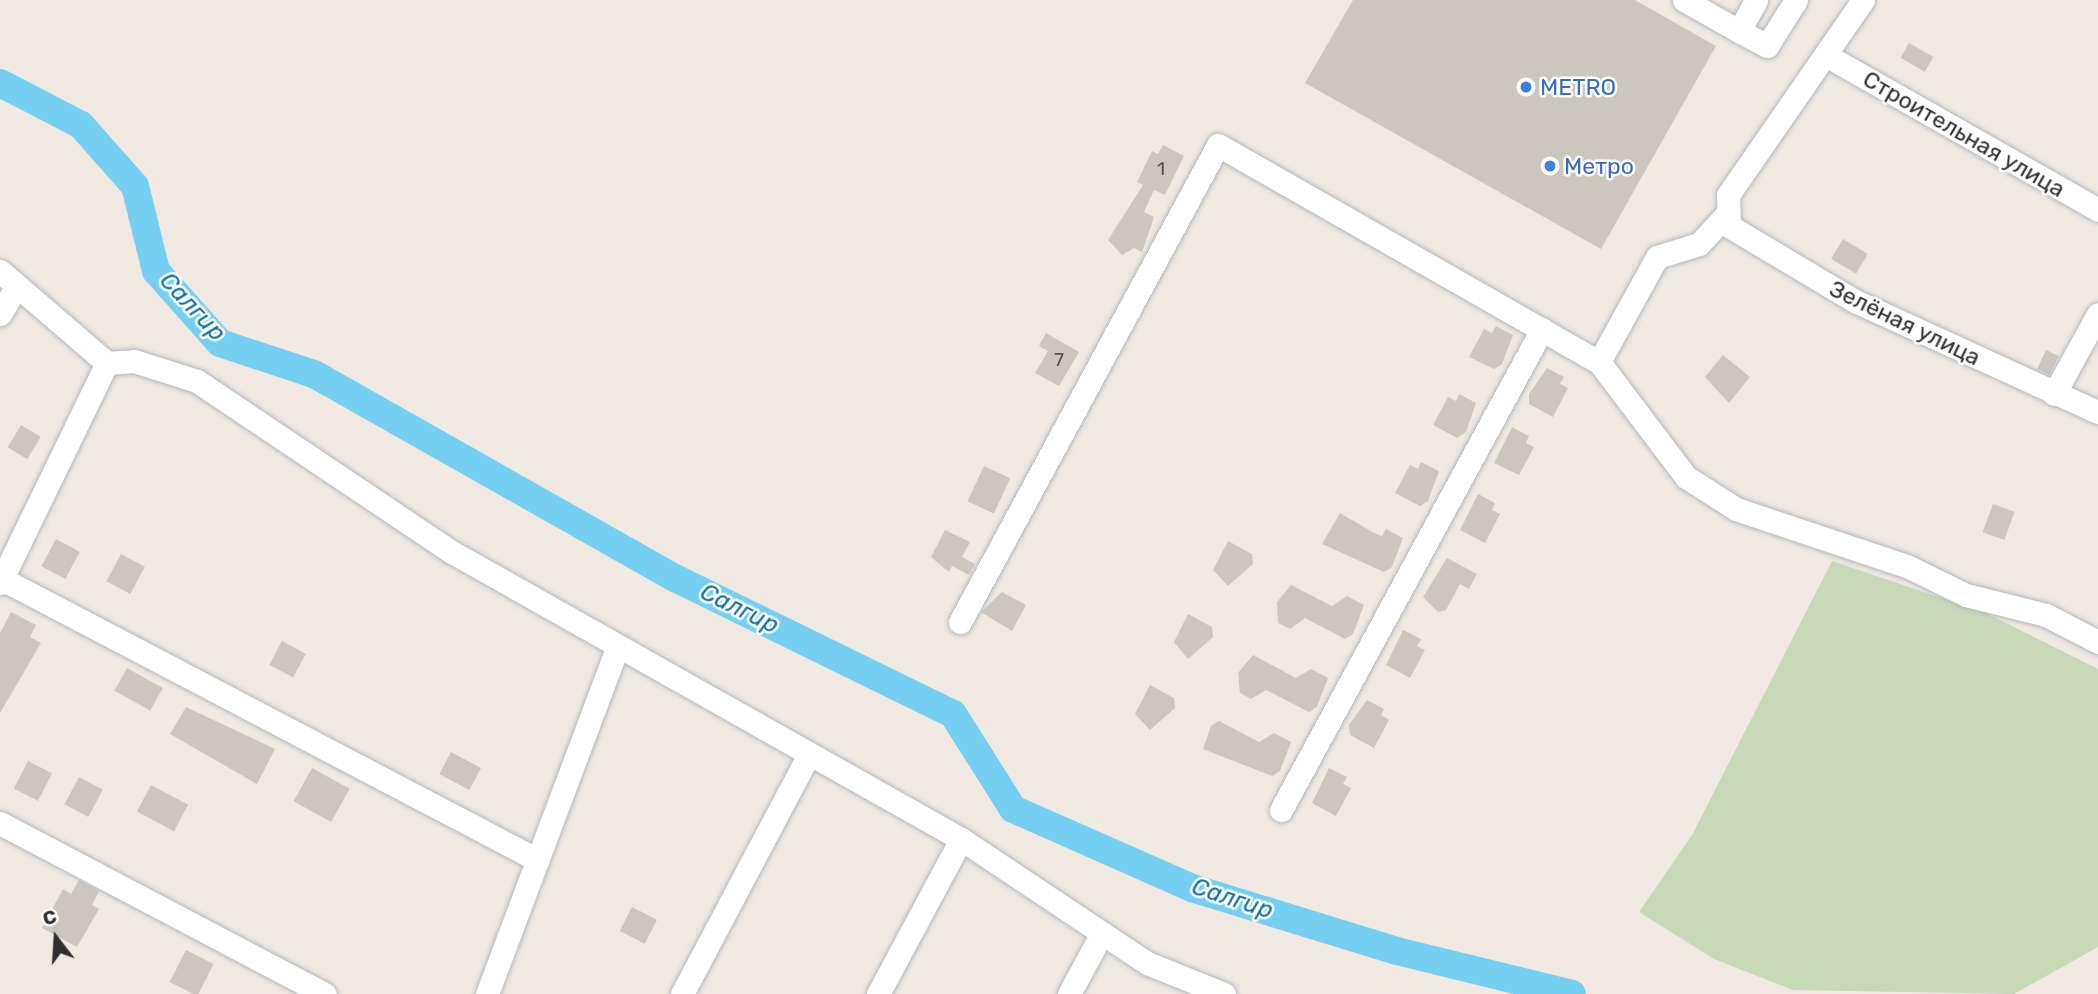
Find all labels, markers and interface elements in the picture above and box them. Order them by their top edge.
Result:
street label: Строительная улица [1858,65,2070,203]
place label: METRO [1540,73,1616,101]
marker: METRO [1518,79,1534,95]
place label: Метро [1564,152,1634,180]
house number: 1 [1157,158,1165,180]
marker: Метро [1542,158,1558,174]
water label: Салгир [153,267,231,347]
street label: Зелёная улица [1825,275,1985,371]
house number: 7 [1054,349,1064,371]
water label: Салгир [695,578,783,640]
water label: Салгир [1188,872,1276,926]
north arrow [21,903,91,973]
text: С [40,904,59,930]

